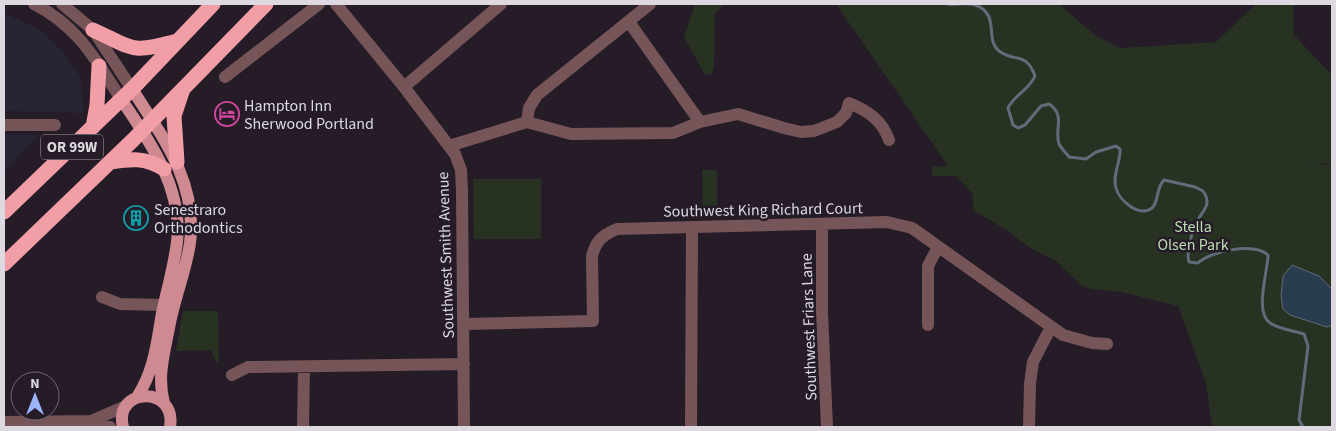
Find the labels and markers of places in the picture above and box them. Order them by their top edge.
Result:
place label: Hampton Inn Sherwood Portland [244,95,374,135]
hotel icon: Hampton Inn Sherwood Portland [214,101,240,127]
place label: Senestraro Orthodontics [154,199,243,239]
building icon: Senestraro Orthodontics [123,205,149,231]

